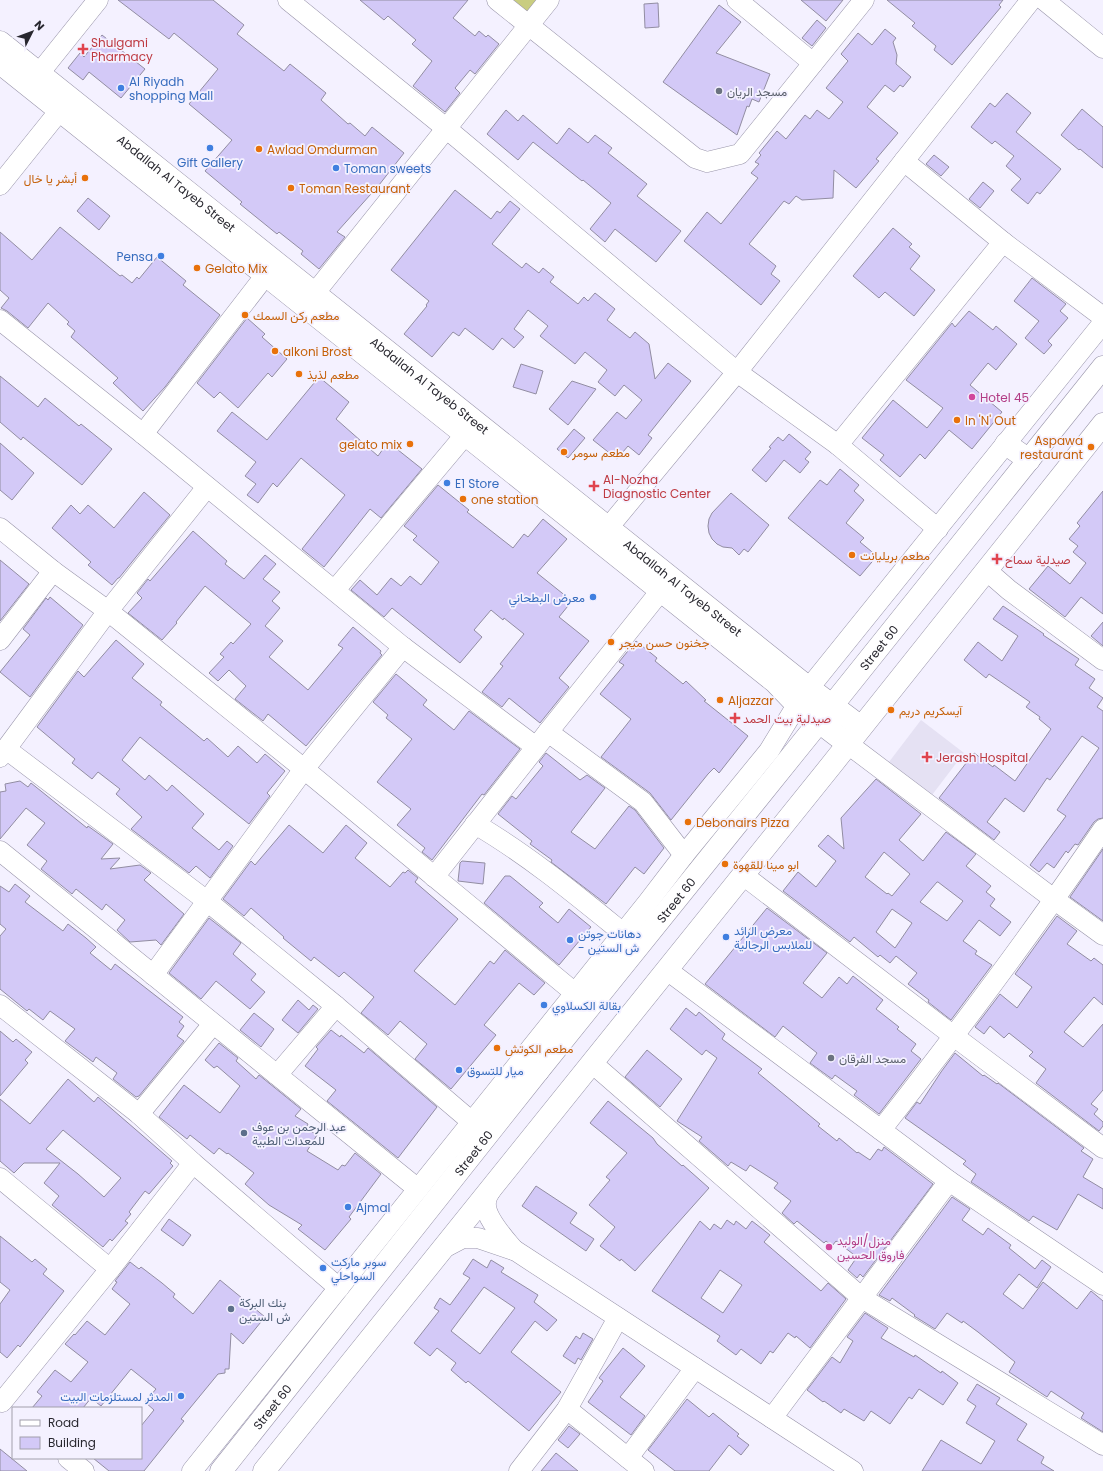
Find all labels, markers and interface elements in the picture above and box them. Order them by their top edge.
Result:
north arrow [12,12,52,52]
text: N [31,17,48,34]
place label: Shulgami Pharmacy [91,34,153,65]
marker: Shulgami Pharmacy [78,44,88,54]
place label: Al Riyadh shopping Mall [129,73,213,104]
marker: Al Riyadh shopping Mall [116,83,126,93]
place label: مسجد الريان [727,83,787,100]
marker: مسجد الريان [714,86,724,96]
street label: Abdallah Al Tayeb Street [114,131,239,236]
place label: Awlad Omdurman [267,141,378,158]
marker: Gift Gallery [205,143,215,153]
marker: Awlad Omdurman [254,144,264,154]
place label: Gift Gallery [177,154,243,171]
place label: Toman sweets [344,160,431,177]
marker: Toman sweets [331,163,341,173]
place label: أبشر يا خال [24,170,77,187]
marker: أبشر يا خال [80,173,90,183]
place label: Toman Restaurant [299,180,410,197]
marker: Toman Restaurant [286,183,296,193]
place label: Pensa [117,248,153,265]
marker: Pensa [156,251,166,261]
place label: Gelato Mix [205,260,267,277]
marker: Gelato Mix [192,263,202,273]
place label: مطعم ركن السمك [253,307,340,324]
marker: مطعم ركن السمك [240,310,250,320]
street label: Abdallah Al Tayeb Street [367,333,493,438]
place label: alkoni Brost [283,343,352,360]
marker: alkoni Brost [270,346,280,356]
place label: مطعم لذيذ [307,366,359,383]
marker: مطعم لذيذ [294,369,304,379]
place label: Hotel 45 [980,389,1029,406]
marker: Hotel 45 [967,392,977,402]
place label: In 'N' Out [965,412,1016,429]
marker: In 'N' Out [952,415,962,425]
place label: Aspawa restaurant [1020,432,1083,463]
place label: gelato mix [339,436,402,453]
marker: gelato mix [405,439,415,449]
marker: Aspawa restaurant [1086,442,1096,452]
place label: مطعم سومر [571,444,630,461]
marker: مطعم سومر [559,447,569,457]
place label: Al-Nozha Diagnostic Center [603,471,711,502]
place label: E1 Store [455,475,499,492]
marker: E1 Store [442,478,452,488]
marker: Al-Nozha Diagnostic Center [588,480,600,492]
place label: one station [471,491,538,508]
marker: one station [458,494,468,504]
street label: Abdallah Al Tayeb Street [620,535,746,640]
place label: مطعم بريليانت [860,547,930,564]
marker: مطعم بريليانت [847,550,857,560]
place label: صيدلية سماح [1005,551,1071,569]
marker: صيدلية سماح [992,554,1002,564]
place label: معرض البطحاني [509,589,585,608]
marker: معرض البطحاني [588,592,598,602]
street label: Street 60 [855,621,902,674]
place label: جخنون حسن ميجر [618,634,710,651]
marker: جخنون حسن ميجر [606,637,616,647]
place label: Aljazzar [728,692,774,709]
marker: Aljazzar [715,695,725,705]
place label: آيسكريم دريم [899,702,963,719]
marker: آيسكريم دريم [886,705,896,715]
place label: صيدلية بيت الحمد [743,710,831,727]
marker: صيدلية بيت الحمد [730,713,740,723]
place label: Jerash Hospital [936,749,1028,766]
marker: Jerash Hospital [921,751,933,763]
place label: Debonairs Pizza [696,814,789,831]
marker: Debonairs Pizza [683,817,693,827]
place label: ابو مينا للقهوة [733,856,799,873]
marker: ابو مينا للقهوة [720,859,730,869]
street label: Street 60 [652,874,699,926]
place label: معرض الرائد للملابس الرجالية [734,922,812,953]
place label: دهانات جوتن - ش الستين [578,925,641,956]
marker: معرض الرائد للملابس الرجالية [721,932,731,942]
marker: دهانات جوتن - ش الستين [565,935,575,945]
place label: بقالة الكسلاوي [552,997,621,1016]
marker: بقالة الكسلاوي [539,1000,549,1010]
place label: مطعم الكوتش [505,1040,573,1057]
marker: مطعم الكوتش [492,1043,502,1053]
place label: مسجد الفرقان [839,1050,906,1067]
marker: مسجد الفرقان [826,1053,836,1063]
place label: ميار للتسوق [467,1062,524,1079]
marker: ميار للتسوق [454,1065,464,1075]
place label: عبد الرحمن بن عوف للمعدات الطبية [252,1118,346,1149]
street label: Street 60 [450,1127,496,1179]
marker: عبد الرحمن بن عوف للمعدات الطبية [239,1128,249,1138]
place label: Ajmal [356,1199,391,1216]
marker: Ajmal [343,1202,353,1212]
place label: منزل/الوليد فاروق الحسين [837,1232,904,1263]
marker: منزل/الوليد فاروق الحسين [824,1242,834,1252]
place label: سوبر ماركت السواحلي [331,1253,386,1286]
marker: سوبر ماركت السواحلي [318,1263,328,1273]
place label: بنك البركة ش الستين [239,1294,290,1325]
marker: بنك البركة ش الستين [226,1304,236,1314]
street label: Street 60 [249,1380,295,1433]
place label: المدثر لمستلزمات البيت [60,1388,173,1405]
marker: المدثر لمستلزمات البيت [176,1391,186,1401]
legend [12,1407,142,1459]
text: Road [48,1414,79,1431]
text: Building [48,1434,96,1451]

